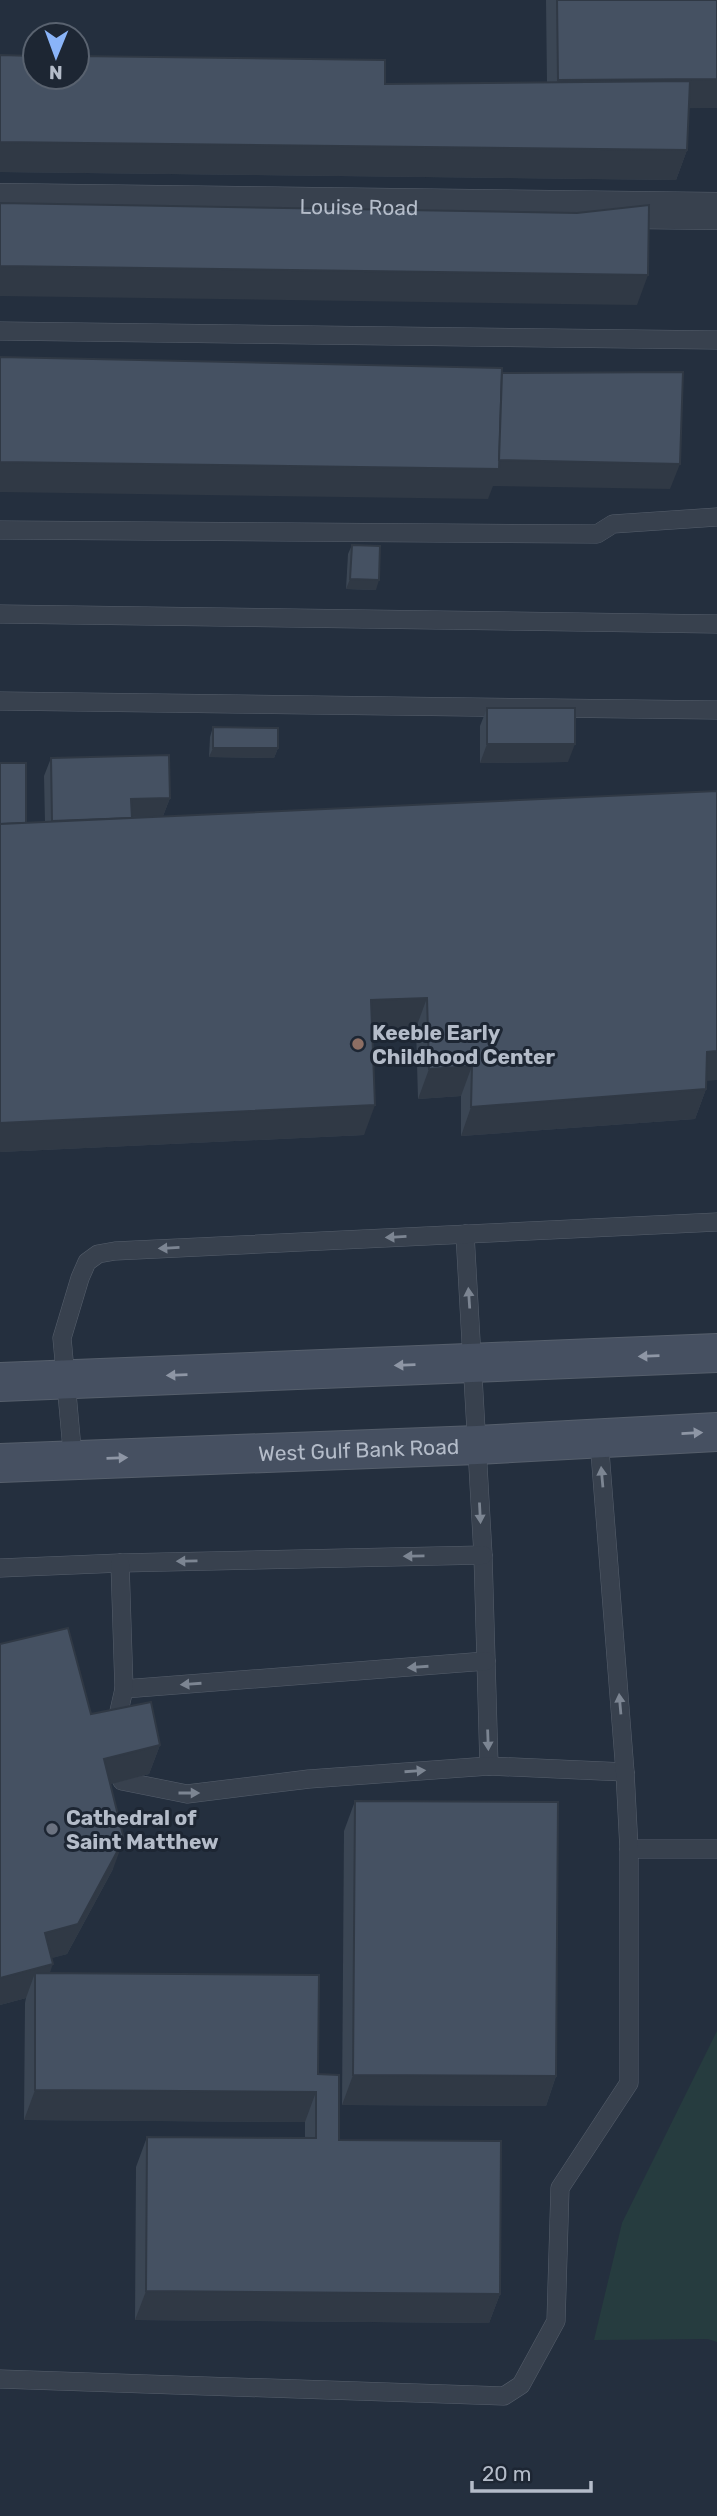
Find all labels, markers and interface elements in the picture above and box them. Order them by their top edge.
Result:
north arrow [21,21,91,91]
text: N [49,61,63,84]
street label: Louise Road [299,193,419,220]
place label: Keeble Early Childhood Center [372,1020,556,1069]
marker: Keeble Early Childhood Center [350,1036,366,1052]
one-way arrow [385,1232,407,1243]
one-way arrow [158,1243,180,1254]
one-way arrow [463,1287,474,1309]
one-way arrow [638,1350,660,1361]
one-way arrow [393,1360,415,1371]
one-way arrow [166,1369,188,1380]
one-way arrow [681,1428,703,1439]
street label: West Gulf Bank Road [258,1433,460,1466]
one-way arrow [106,1453,128,1464]
one-way arrow [596,1466,607,1488]
one-way arrow [475,1502,486,1524]
one-way arrow [403,1551,425,1562]
one-way arrow [176,1555,198,1567]
one-way arrow [407,1662,429,1673]
one-way arrow [180,1679,202,1690]
one-way arrow [614,1693,625,1715]
one-way arrow [483,1729,494,1751]
one-way arrow [404,1766,426,1777]
one-way arrow [178,1787,200,1798]
place label: Cathedral of Saint Matthew [66,1805,219,1854]
marker: Cathedral of Saint Matthew [44,1821,60,1837]
scale bar [472,2450,591,2494]
text: 20 m [482,2461,531,2486]

